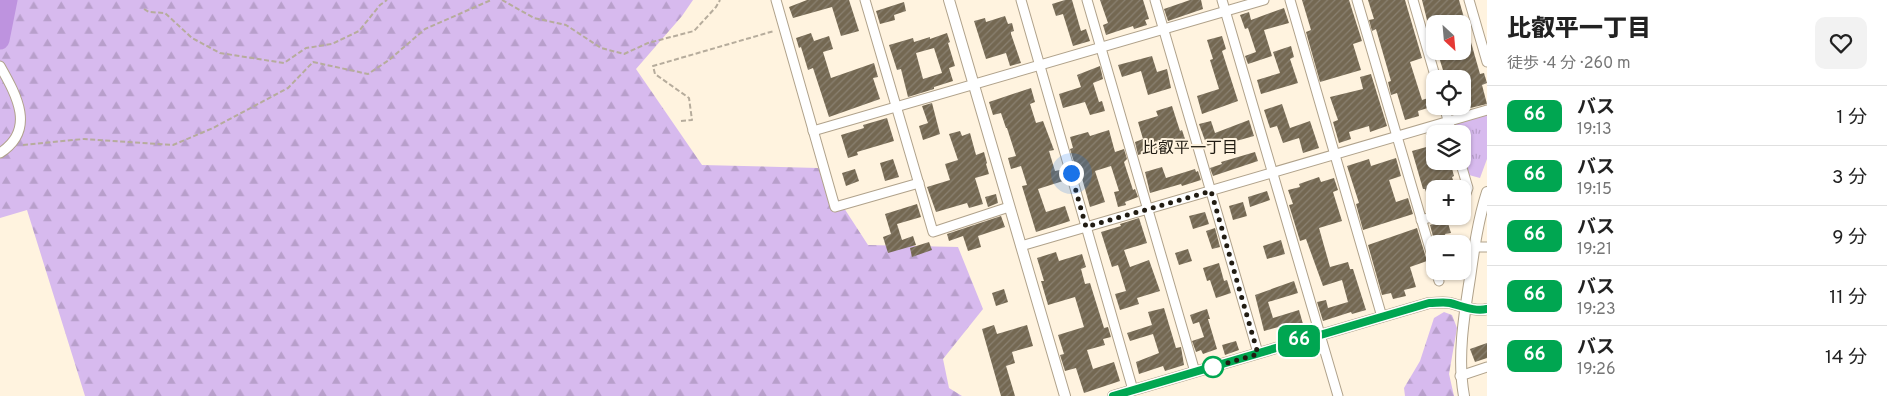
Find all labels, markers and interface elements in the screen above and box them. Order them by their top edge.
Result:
north arrow [1426,15,1471,60]
map controls [1426,15,1471,280]
text: 比叡平一丁目 [1507,15,1651,45]
button: heart [1815,17,1867,69]
text: 徒歩 · 4 分 · 260 m [1507,54,1631,74]
button: locate [1426,70,1471,115]
text: バス [1577,96,1615,120]
text: 66 [1523,104,1546,127]
text: 1 分 [1836,106,1867,130]
text: 19:13 [1577,120,1612,140]
button: layers [1426,125,1471,170]
district label: 比叡平一丁目 [1142,139,1238,159]
text: バス [1577,156,1615,180]
your location [1059,161,1084,186]
text: 66 [1523,164,1546,187]
text: 3 分 [1832,166,1867,190]
button: + [1426,180,1471,225]
text: 19:15 [1577,180,1612,200]
text: バス [1577,216,1615,240]
text: 66 [1523,224,1546,247]
text: 9 分 [1832,226,1867,250]
button: − [1426,235,1471,280]
text: 19:21 [1577,240,1612,260]
text: バス [1577,276,1615,300]
text: 66 [1523,284,1546,307]
text: 11 分 [1829,286,1867,310]
text: 19:23 [1577,300,1616,320]
line badge: 66 [1276,325,1322,357]
text: 66 [1288,329,1310,352]
text: バス [1577,336,1615,360]
text: 66 [1523,344,1546,367]
text: 14 分 [1825,346,1867,370]
unlabelled marker [1202,356,1224,378]
text: 19:26 [1577,360,1615,380]

